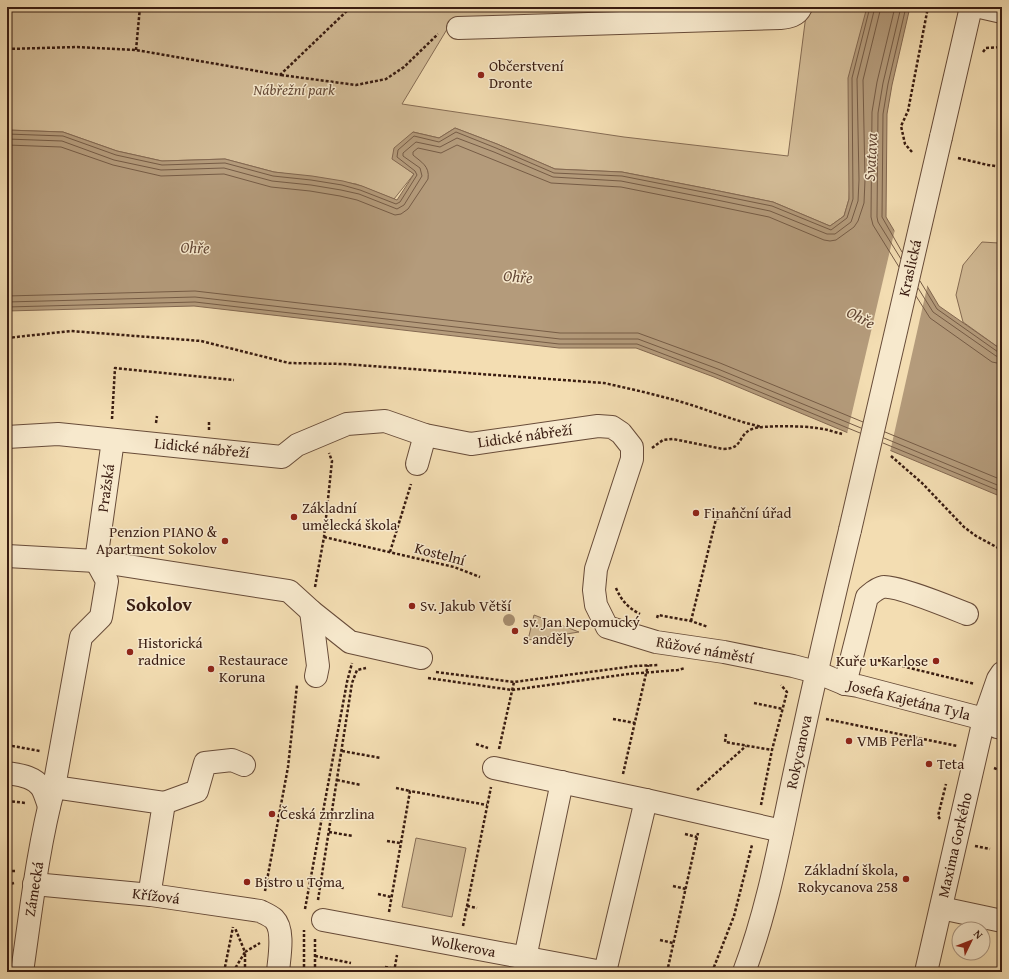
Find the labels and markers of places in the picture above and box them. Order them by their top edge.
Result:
place label: Občerstvení Dronte [489,55,565,93]
marker: Občerstvení Dronte [476,70,486,80]
place label: Základní umělecká škola [302,497,397,535]
place label: Finanční úřad [704,502,791,523]
marker: Finanční úřad [691,508,701,518]
marker: Základní umělecká škola [289,512,299,522]
place label: Penzion PIANO & Apartment Sokolov [96,521,218,559]
marker: Penzion PIANO & Apartment Sokolov [220,536,230,546]
place label: Sv. Jakub Větší [420,595,512,616]
marker: Sv. Jakub Větší [407,601,417,611]
place label: sv. Jan Nepomucký s anděly [523,611,640,649]
marker: sv. Jan Nepomucký s anděly [510,626,520,636]
place label: Historická radnice [138,632,203,670]
marker: Historická radnice [125,647,135,657]
place label: Restaurace Koruna [219,649,288,687]
place label: Kuře u Karlose [836,650,928,671]
marker: Kuře u Karlose [931,656,941,666]
marker: Restaurace Koruna [206,664,216,674]
place label: VMB Perla [857,730,924,751]
marker: VMB Perla [844,736,854,746]
place label: Teta [937,753,964,774]
marker: Teta [924,759,934,769]
place label: Česká zmrzlina [280,803,375,824]
marker: Česká zmrzlina [267,809,277,819]
place label: Základní škola, Rokycanova 258 [798,859,898,897]
place label: Bistro u Toma [255,871,342,892]
marker: Základní škola, Rokycanova 258 [901,874,911,884]
marker: Bistro u Toma [242,877,252,887]

